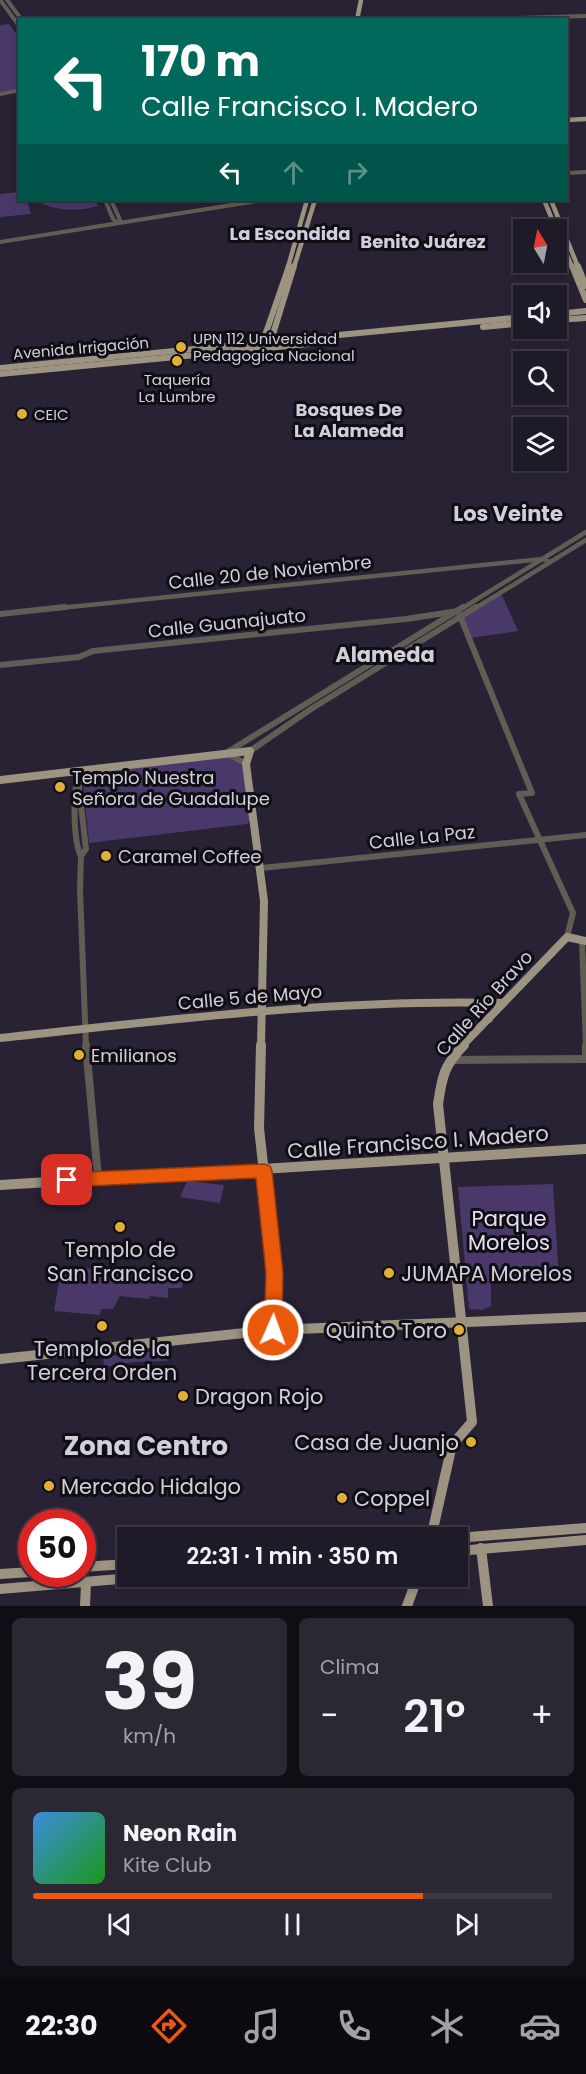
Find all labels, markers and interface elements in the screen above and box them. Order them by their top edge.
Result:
text: 170 m [141,32,260,91]
icon: left [42,42,120,120]
text: Calle Francisco I. Madero [141,88,478,125]
icon: left [214,156,247,189]
icon: ahead [277,156,310,189]
icon: right [340,156,373,189]
north arrow [513,219,567,273]
map controls [513,219,567,471]
district label: La Escondida [230,221,350,246]
district label: Benito Juárez [360,229,486,254]
button: sound [513,285,567,339]
place label: UPN 112 Universidad Pedagogica Nacional [193,328,355,366]
street label: Avenida Irrigación [12,332,150,364]
marker: UPN 112 Universidad Pedagogica Nacional [174,340,188,354]
button: search [513,351,567,405]
marker: Taquería La Lumbre [170,354,184,368]
place label: Taquería La Lumbre [138,369,216,407]
district label: Bosques De La Alameda [294,397,404,443]
place label: CEIC [34,404,69,425]
marker: CEIC [15,407,29,421]
button: layers [513,417,567,471]
district label: Los Veinte [453,499,563,528]
street label: Calle 20 de Noviembre [167,549,373,595]
street label: Calle Guanajuato [147,602,307,644]
district label: Alameda [335,640,435,669]
place label: Templo Nuestra Señora de Guadalupe [72,765,270,811]
marker: Templo Nuestra Señora de Guadalupe [53,780,67,794]
street label: Calle La Paz [368,819,476,855]
place label: Caramel Coffee [118,844,261,869]
marker: Caramel Coffee [99,849,113,863]
street label: Calle Río Bravo [430,945,538,1061]
street label: Calle 5 de Mayo [177,978,323,1016]
place label: Emilianos [91,1043,177,1068]
marker: Emilianos [72,1048,86,1062]
street label: Calle Francisco I. Madero [286,1118,550,1166]
pin [41,1154,92,1205]
icon: arrive [50,1163,83,1196]
park label: Parque Morelos [468,1204,550,1257]
marker: Templo de San Francisco [113,1220,127,1234]
place label: Templo de San Francisco [47,1235,193,1288]
place label: JUMAPA Morelos [401,1259,572,1288]
marker: JUMAPA Morelos [382,1266,396,1280]
position arrow [241,1298,305,1362]
place label: Quinto Toro [326,1316,447,1345]
marker: Templo de la Tercera Orden [95,1319,109,1333]
marker: Quinto Toro [452,1323,466,1337]
place label: Templo de la Tercera Orden [27,1334,177,1387]
place label: Dragon Rojo [195,1382,323,1411]
marker: Dragon Rojo [176,1389,190,1403]
district label: Zona Centro [64,1428,228,1464]
place label: Casa de Juanjo [294,1428,459,1457]
marker: Casa de Juanjo [464,1435,478,1449]
place label: Mercado Hidalgo [61,1472,241,1501]
marker: Mercado Hidalgo [42,1479,56,1493]
place label: Coppel [354,1484,430,1513]
marker: Coppel [335,1491,349,1505]
speed limit sign: 50 [18,1509,96,1587]
text: 22:31 · 1 min · 350 m [187,1541,398,1572]
text: 39 [102,1627,197,1736]
text: Clima [320,1653,379,1681]
text: 21° [403,1685,465,1748]
text: − [320,1692,338,1739]
text: + [530,1692,553,1739]
text: km/h [123,1722,176,1750]
text: Neon Rain [123,1818,237,1849]
text: Kite Club [123,1851,212,1879]
icon: previous [103,1908,136,1941]
icon: pause [276,1908,309,1941]
icon: next [450,1908,483,1941]
icon: directions [148,2005,190,2047]
icon: music [241,2005,283,2047]
icon: phone [333,2005,375,2047]
icon: climate [426,2005,468,2047]
icon: car [519,2005,561,2047]
text: 22:30 [25,2007,98,2044]

